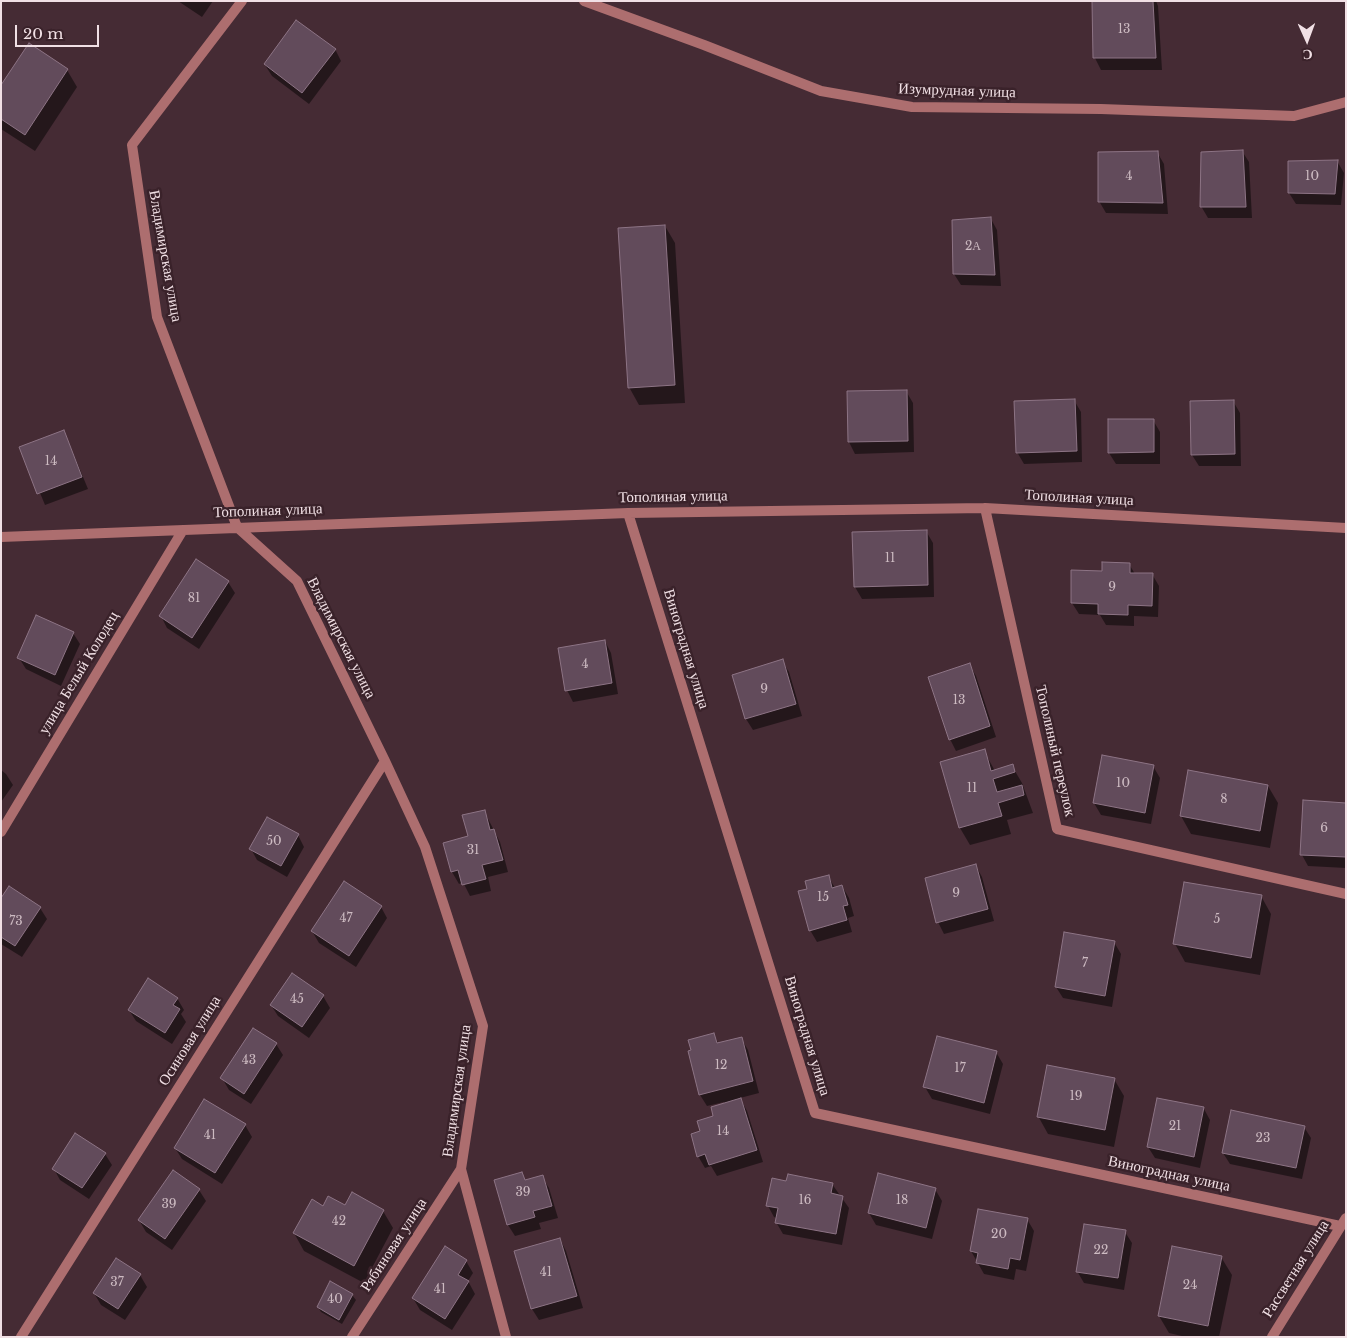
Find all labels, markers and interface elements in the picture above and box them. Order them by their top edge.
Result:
scale bar [18,15,101,47]
north arrow [1282,15,1332,65]
house number: 13 [1118,23,1130,37]
text: 20 m [23,24,63,43]
text: С [1302,46,1313,64]
street label: Изумрудная улица [898,80,1016,102]
house number: 4 [1125,170,1133,184]
house number: 10 [1305,170,1319,184]
street label: Владимирская улица [145,189,185,323]
house number: 2А [965,240,981,254]
house number: 14 [45,455,57,469]
street label: Тополиная улица [1024,486,1134,510]
street label: Тополиная улица [618,487,728,507]
street label: Тополиная улица [213,500,323,522]
house number: 11 [885,552,895,566]
street label: Владимирская улица [303,574,379,702]
house number: 9 [1108,581,1116,595]
street label: Виноградная улица [659,587,713,711]
house number: 81 [188,592,200,606]
street label: улица Белый Колодец [35,608,123,738]
house number: 4 [581,658,589,672]
house number: 9 [760,683,768,697]
street label: Тополиный переулок [1031,683,1079,819]
house number: 13 [953,694,965,708]
house number: 10 [1116,777,1130,791]
house number: 11 [967,782,977,796]
house number: 8 [1220,793,1228,807]
house number: 6 [1320,822,1328,836]
house number: 50 [266,835,282,849]
house number: 31 [467,844,479,858]
house number: 9 [952,887,960,901]
house number: 15 [817,891,829,905]
house number: 47 [339,912,353,926]
house number: 5 [1214,913,1220,927]
house number: 73 [9,915,23,929]
house number: 7 [1082,957,1088,971]
street label: Виноградная улица [780,974,834,1098]
street label: Осиновая улица [155,993,225,1089]
house number: 45 [290,993,304,1007]
street label: Владимирская улица [439,1024,475,1158]
house number: 43 [242,1054,256,1068]
house number: 12 [715,1059,727,1073]
house number: 17 [954,1062,966,1076]
house number: 19 [1069,1090,1083,1104]
house number: 21 [1169,1120,1181,1134]
house number: 14 [717,1125,729,1139]
house number: 41 [204,1129,216,1143]
house number: 23 [1256,1132,1270,1146]
street label: Виноградная улица [1106,1152,1232,1196]
house number: 39 [515,1186,531,1200]
house number: 16 [798,1194,812,1208]
house number: 18 [896,1194,908,1208]
street label: Рябиновая улица [357,1195,431,1295]
house number: 39 [161,1198,177,1212]
house number: 42 [332,1215,346,1229]
street label: Рассветная улица [1259,1217,1333,1321]
house number: 20 [991,1228,1007,1242]
house number: 22 [1094,1244,1108,1258]
house number: 41 [540,1266,552,1280]
house number: 37 [110,1276,124,1290]
house number: 24 [1183,1279,1197,1293]
house number: 41 [434,1283,446,1297]
house number: 40 [327,1293,343,1307]

